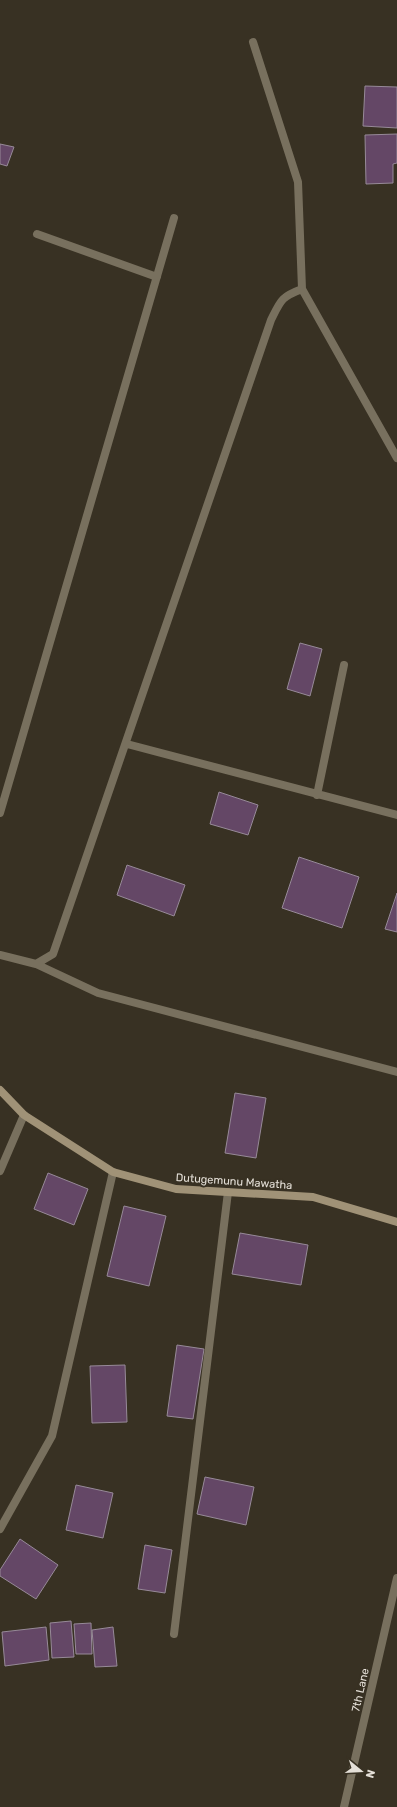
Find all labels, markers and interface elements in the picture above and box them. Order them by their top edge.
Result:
street label: Dutugemunu Mawatha [175,1171,293,1192]
street label: 7th Lane [349,1667,372,1713]
north arrow [341,1751,381,1791]
text: N [363,1768,377,1780]

